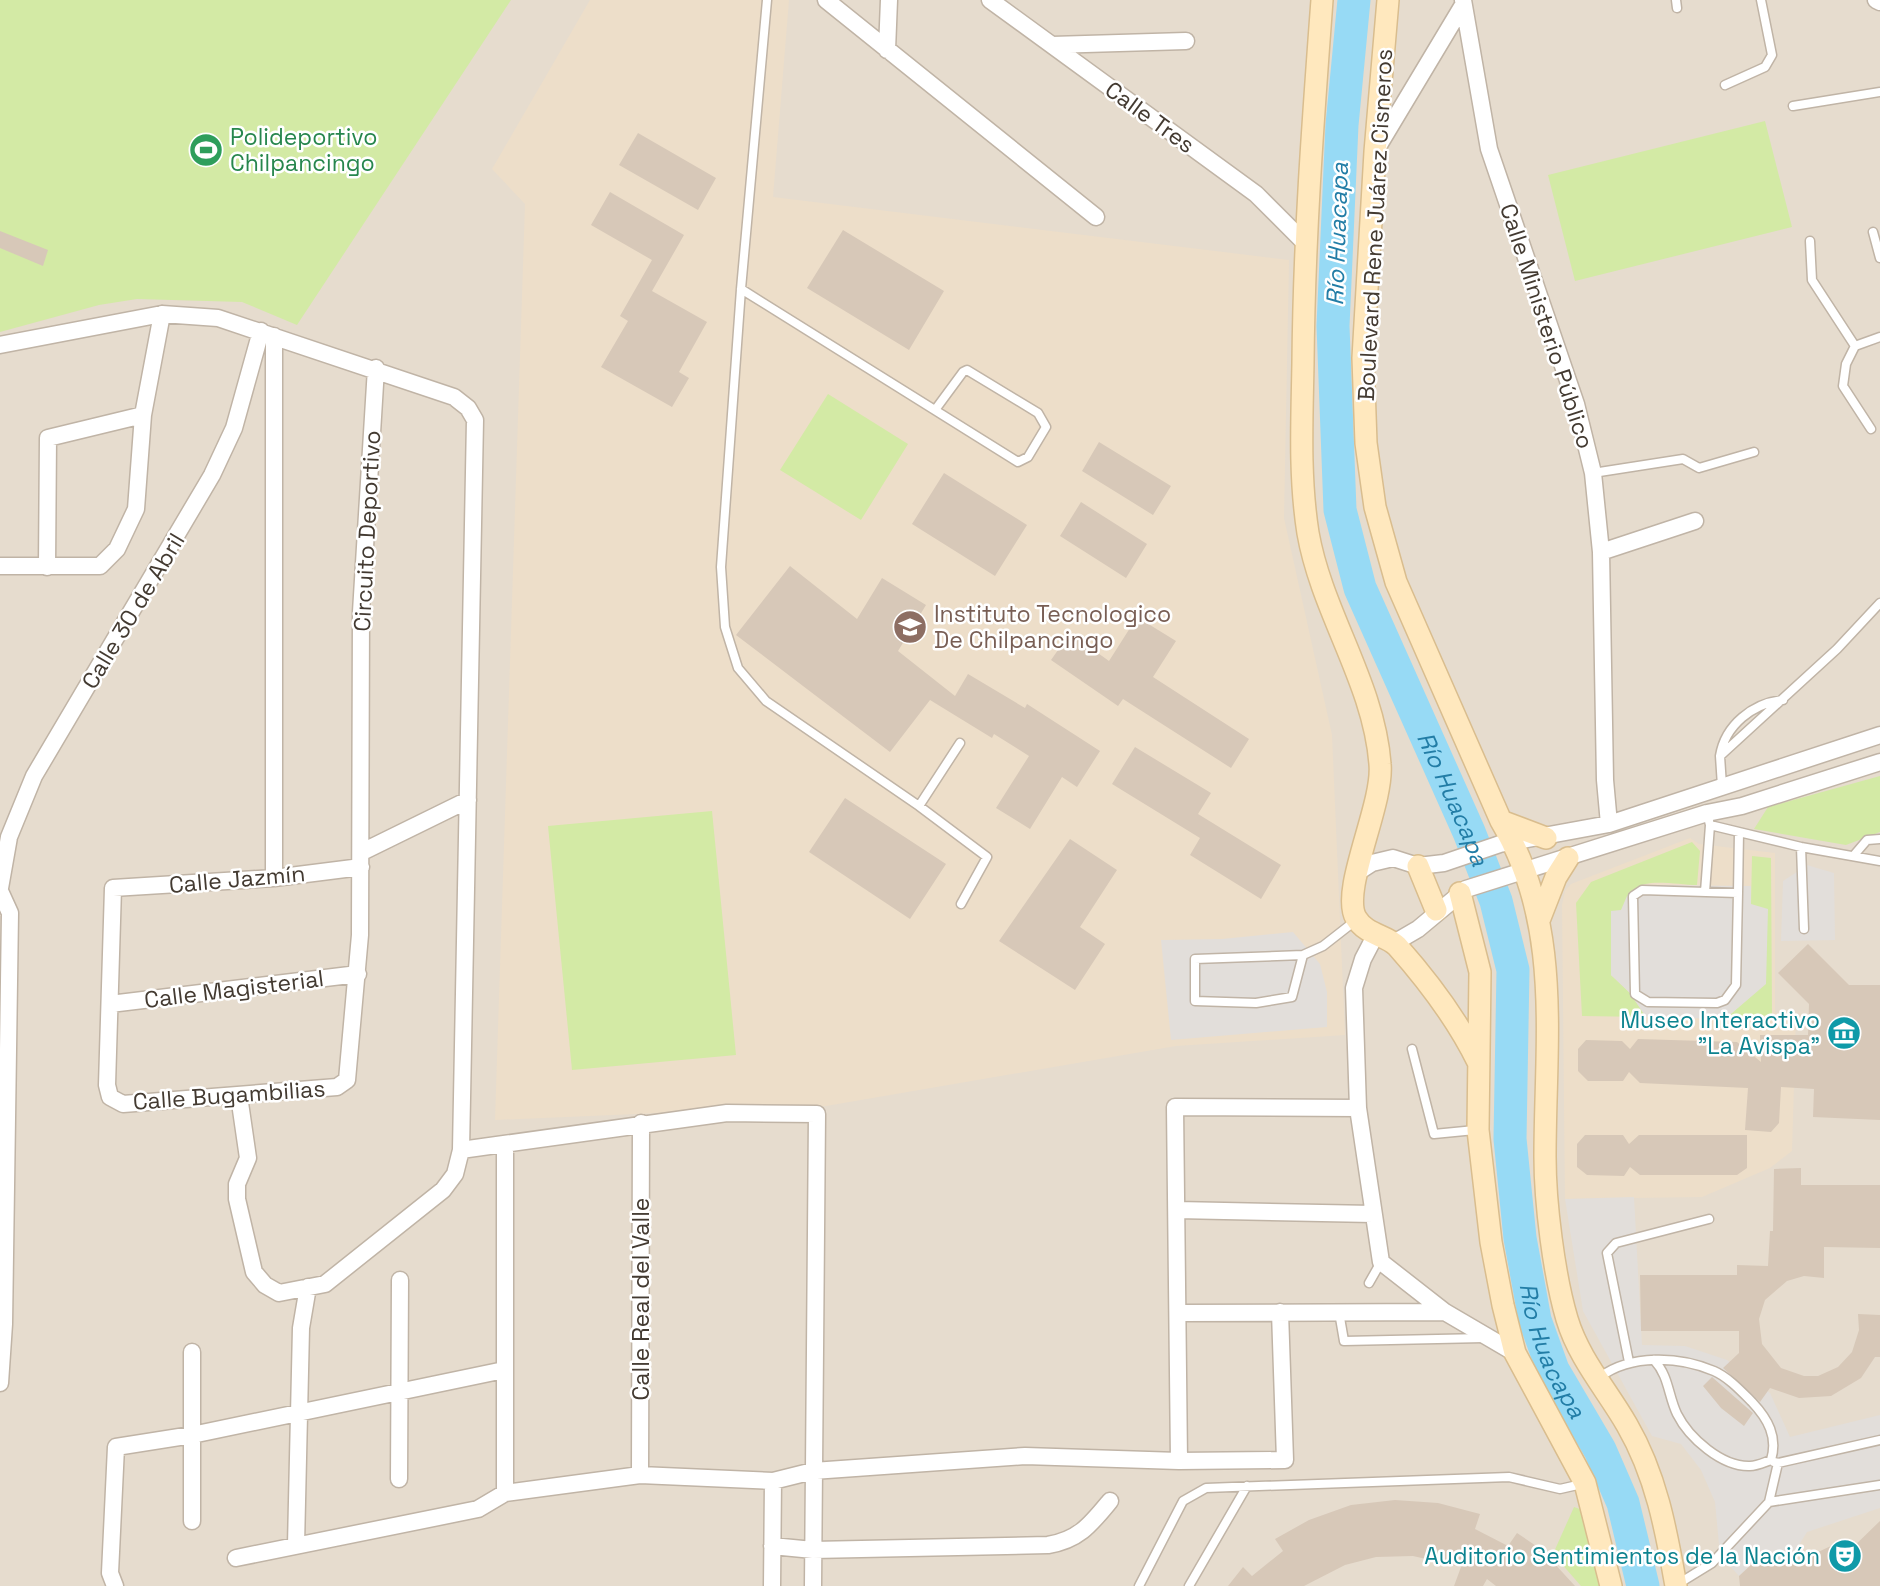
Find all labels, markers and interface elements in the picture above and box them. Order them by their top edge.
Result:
street label: Boulevard Rene Juárez Cisneros [1351,48,1399,402]
street label: Calle Tres [1099,74,1201,160]
place label: Polideportivo Chilpancingo [230,122,377,178]
sports icon: Polideportivo Chilpancingo [187,131,225,169]
water label: Río Huacapa [1319,162,1355,306]
street label: Calle Ministerio Público [1493,200,1601,452]
street label: Circuito Deportivo [347,430,387,632]
street label: Calle 30 de Abril [75,528,191,694]
place label: Instituto Tecnologico De Chilpancingo [934,599,1171,655]
school or university icon: Instituto Tecnologico De Chilpancingo [891,608,929,646]
water label: Río Huacapa [1411,727,1496,870]
street label: Calle Jazmín [168,858,306,900]
street label: Calle Magisterial [142,963,326,1015]
place label: Museo Interactivo "La Avispa" [1620,1005,1820,1061]
museum icon: Museo Interactivo "La Avispa" [1825,1014,1863,1052]
street label: Calle Bugambilias [132,1073,326,1117]
street label: Calle Real del Valle [626,1198,656,1400]
water label: Río Huacapa [1513,1280,1593,1424]
theatre icon: Auditorio Sentimientos de la Nación [1826,1537,1864,1575]
place label: Auditorio Sentimientos de la Nación [1424,1541,1820,1571]

